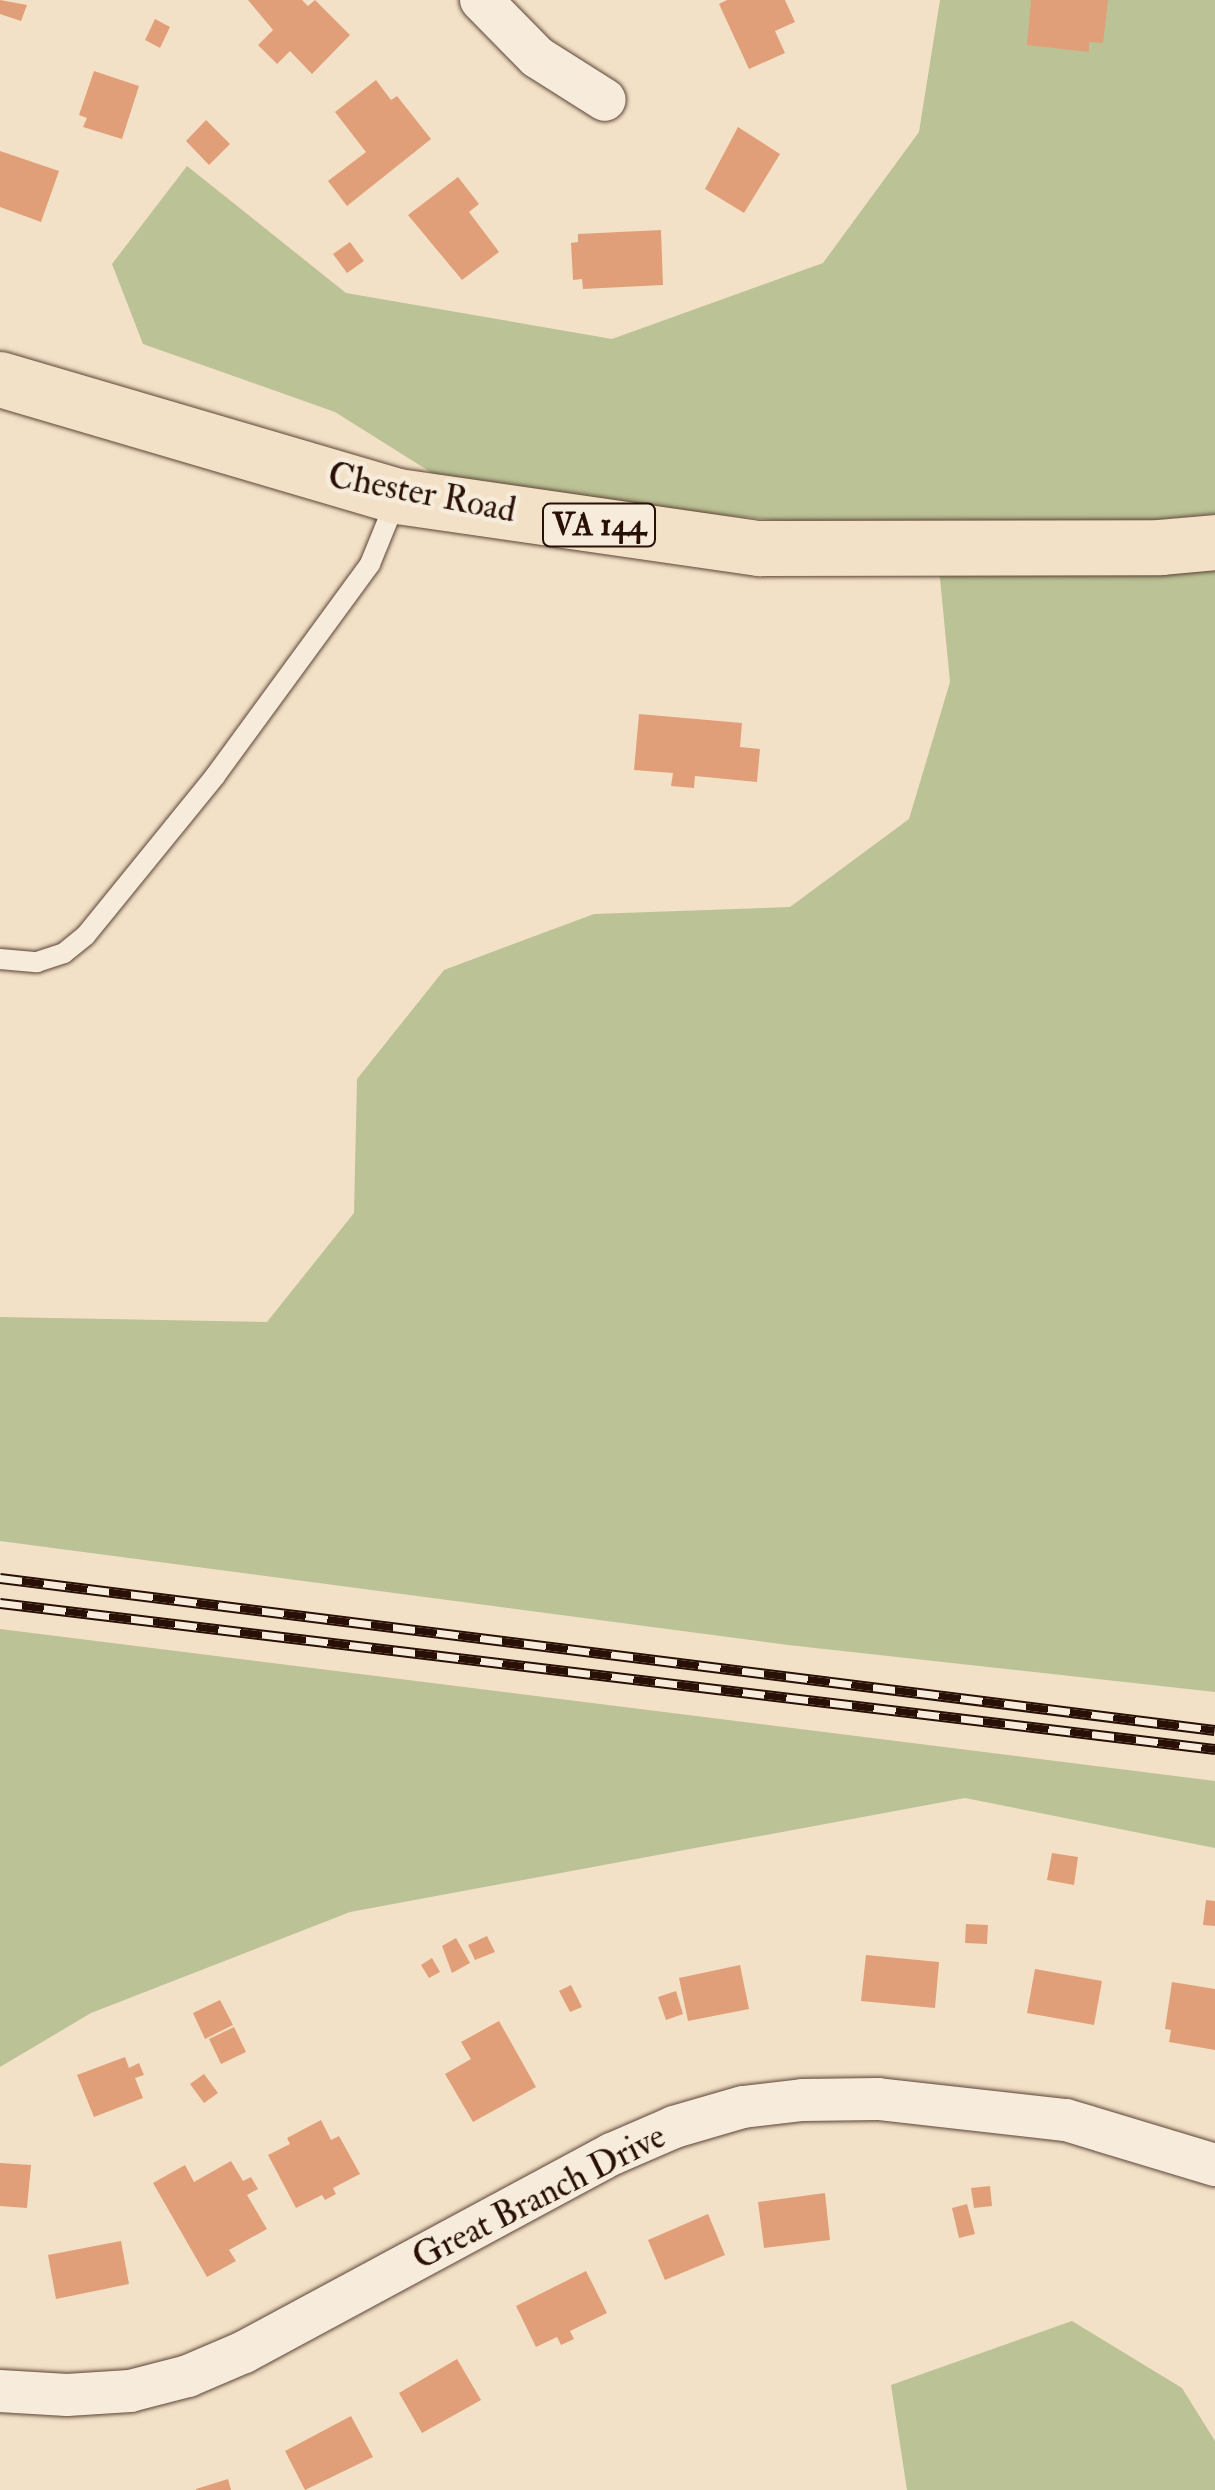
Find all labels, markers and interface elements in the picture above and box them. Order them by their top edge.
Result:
street label: Chester Road [325,454,519,532]
road number: VA 144 [542,498,656,552]
street label: Great Branch Drive [406,2115,672,2279]

